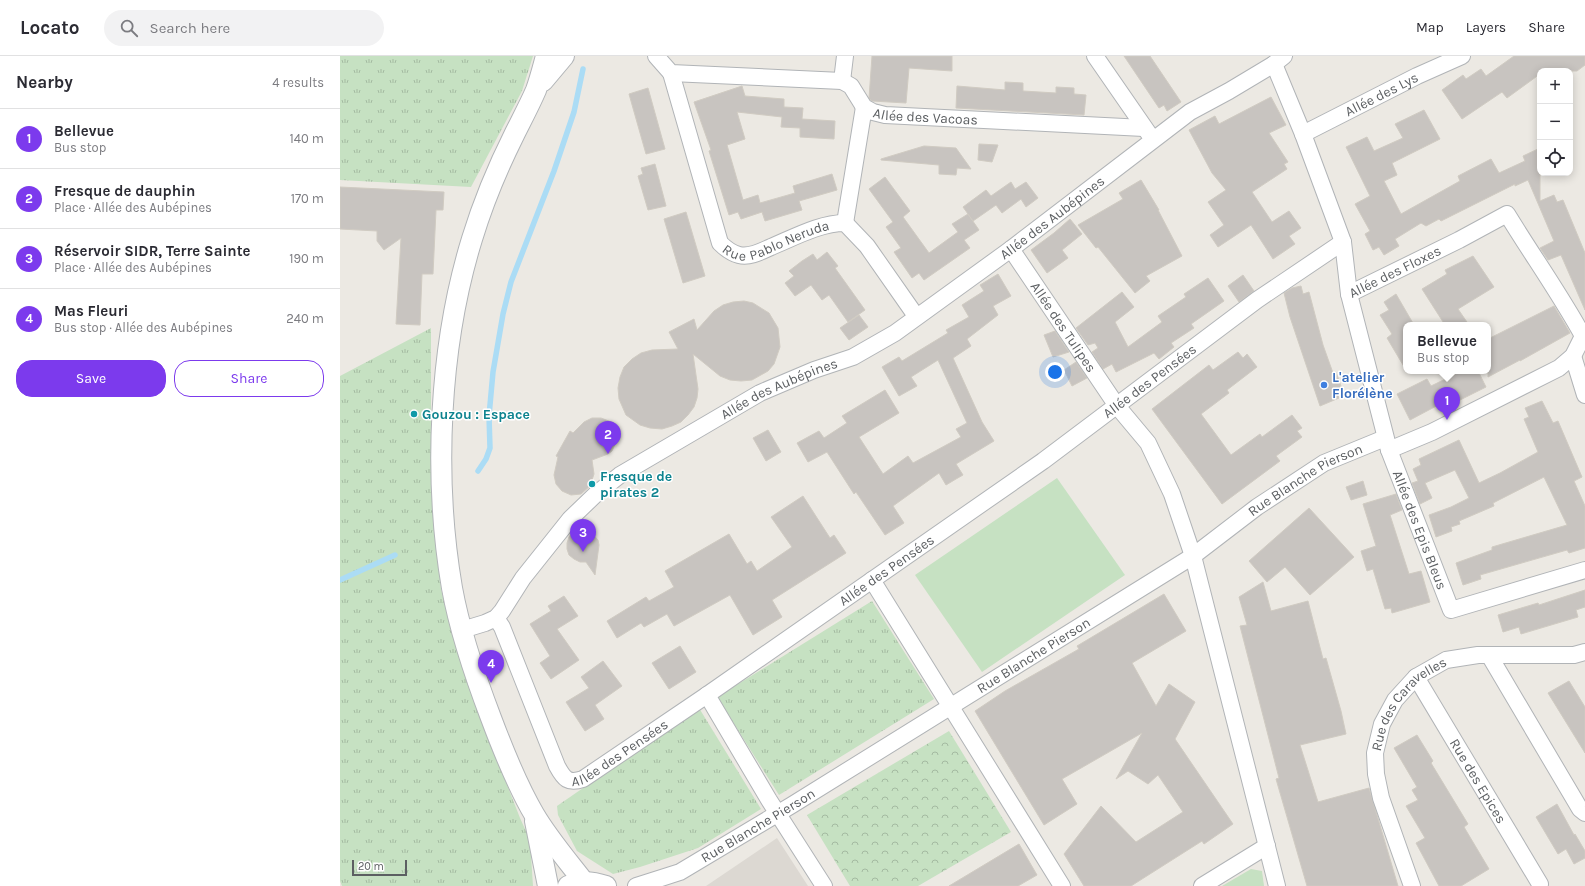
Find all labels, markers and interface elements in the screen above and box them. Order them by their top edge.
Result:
search box [104,10,384,46]
text: Locato [20,17,80,39]
icon: search [118,17,140,39]
text: Search here [150,19,230,37]
text: Map [1416,19,1444,36]
text: Layers [1466,19,1506,36]
text: Share [1528,19,1565,36]
map controls [1537,68,1573,176]
button: + [1537,68,1573,104]
street label: Allée des Lys [1342,69,1421,120]
text: Nearby [16,72,73,92]
text: 4 results [272,75,324,90]
street label: Allée des Vacoas [871,104,978,129]
button: − [1537,104,1573,140]
text: Bellevue [54,122,114,140]
text: 1 [27,131,31,146]
text: 140 m [289,131,324,146]
text: Bus stop [54,140,106,155]
button: locate [1537,140,1573,176]
street label: Allée des Aubépines [997,173,1108,263]
text: Fresque de dauphin [54,182,195,200]
text: 2 [25,191,33,206]
text: 170 m [291,191,324,206]
text: Place · Allée des Aubépines [54,200,212,215]
street label: Rue Pablo Neruda [719,217,831,265]
text: Réservoir SIDR, Terre Sainte [54,242,251,260]
street label: Allée des Floxes [1346,242,1444,302]
text: 3 [25,251,33,266]
text: 190 m [289,251,324,266]
text: Place · Allée des Aubépines [54,260,212,275]
street label: Allée des Tulipes [1027,279,1100,376]
text: Mas Fleuri [54,302,129,320]
text: 4 [25,311,33,326]
text: 240 m [286,311,324,326]
text: Bus stop · Allée des Aubépines [54,320,233,335]
popup [1403,322,1491,374]
text: Bellevue [1417,332,1477,350]
street label: Allée des Pensées [1100,341,1200,422]
text: Bus stop [1417,350,1469,365]
street label: Allée des Aubépines [718,355,840,423]
button: Save [16,360,166,397]
button: Share [174,360,324,397]
your location [1045,362,1065,382]
place label: L'atelier Florélène [1332,369,1393,402]
marker: L'atelier Florélène [1319,380,1329,390]
pin: 1 [1434,387,1460,420]
place label: Gouzou : Espace [422,406,530,423]
marker: Gouzou : Espace [409,409,419,419]
pin: 2 [595,421,621,454]
street label: Rue Blanche Pierson [1245,440,1365,520]
place label: Fresque de pirates 2 [600,468,672,501]
street label: Allée des Epis Bleus [1389,468,1450,592]
marker: Fresque de pirates 2 [587,479,597,489]
pin: 3 [570,519,596,552]
street label: Allée des Pensées [836,531,938,610]
street label: Rue Blanche Pierson [974,614,1094,697]
pin: 4 [478,650,504,683]
street label: Rue des Caravelles [1368,653,1450,753]
street label: Allée des Pensées [571,716,671,790]
street label: Rue des Epices [1446,736,1510,827]
street label: Rue Blanche Pierson [698,785,818,867]
scale bar [352,858,407,877]
text: 20 m [358,860,384,873]

